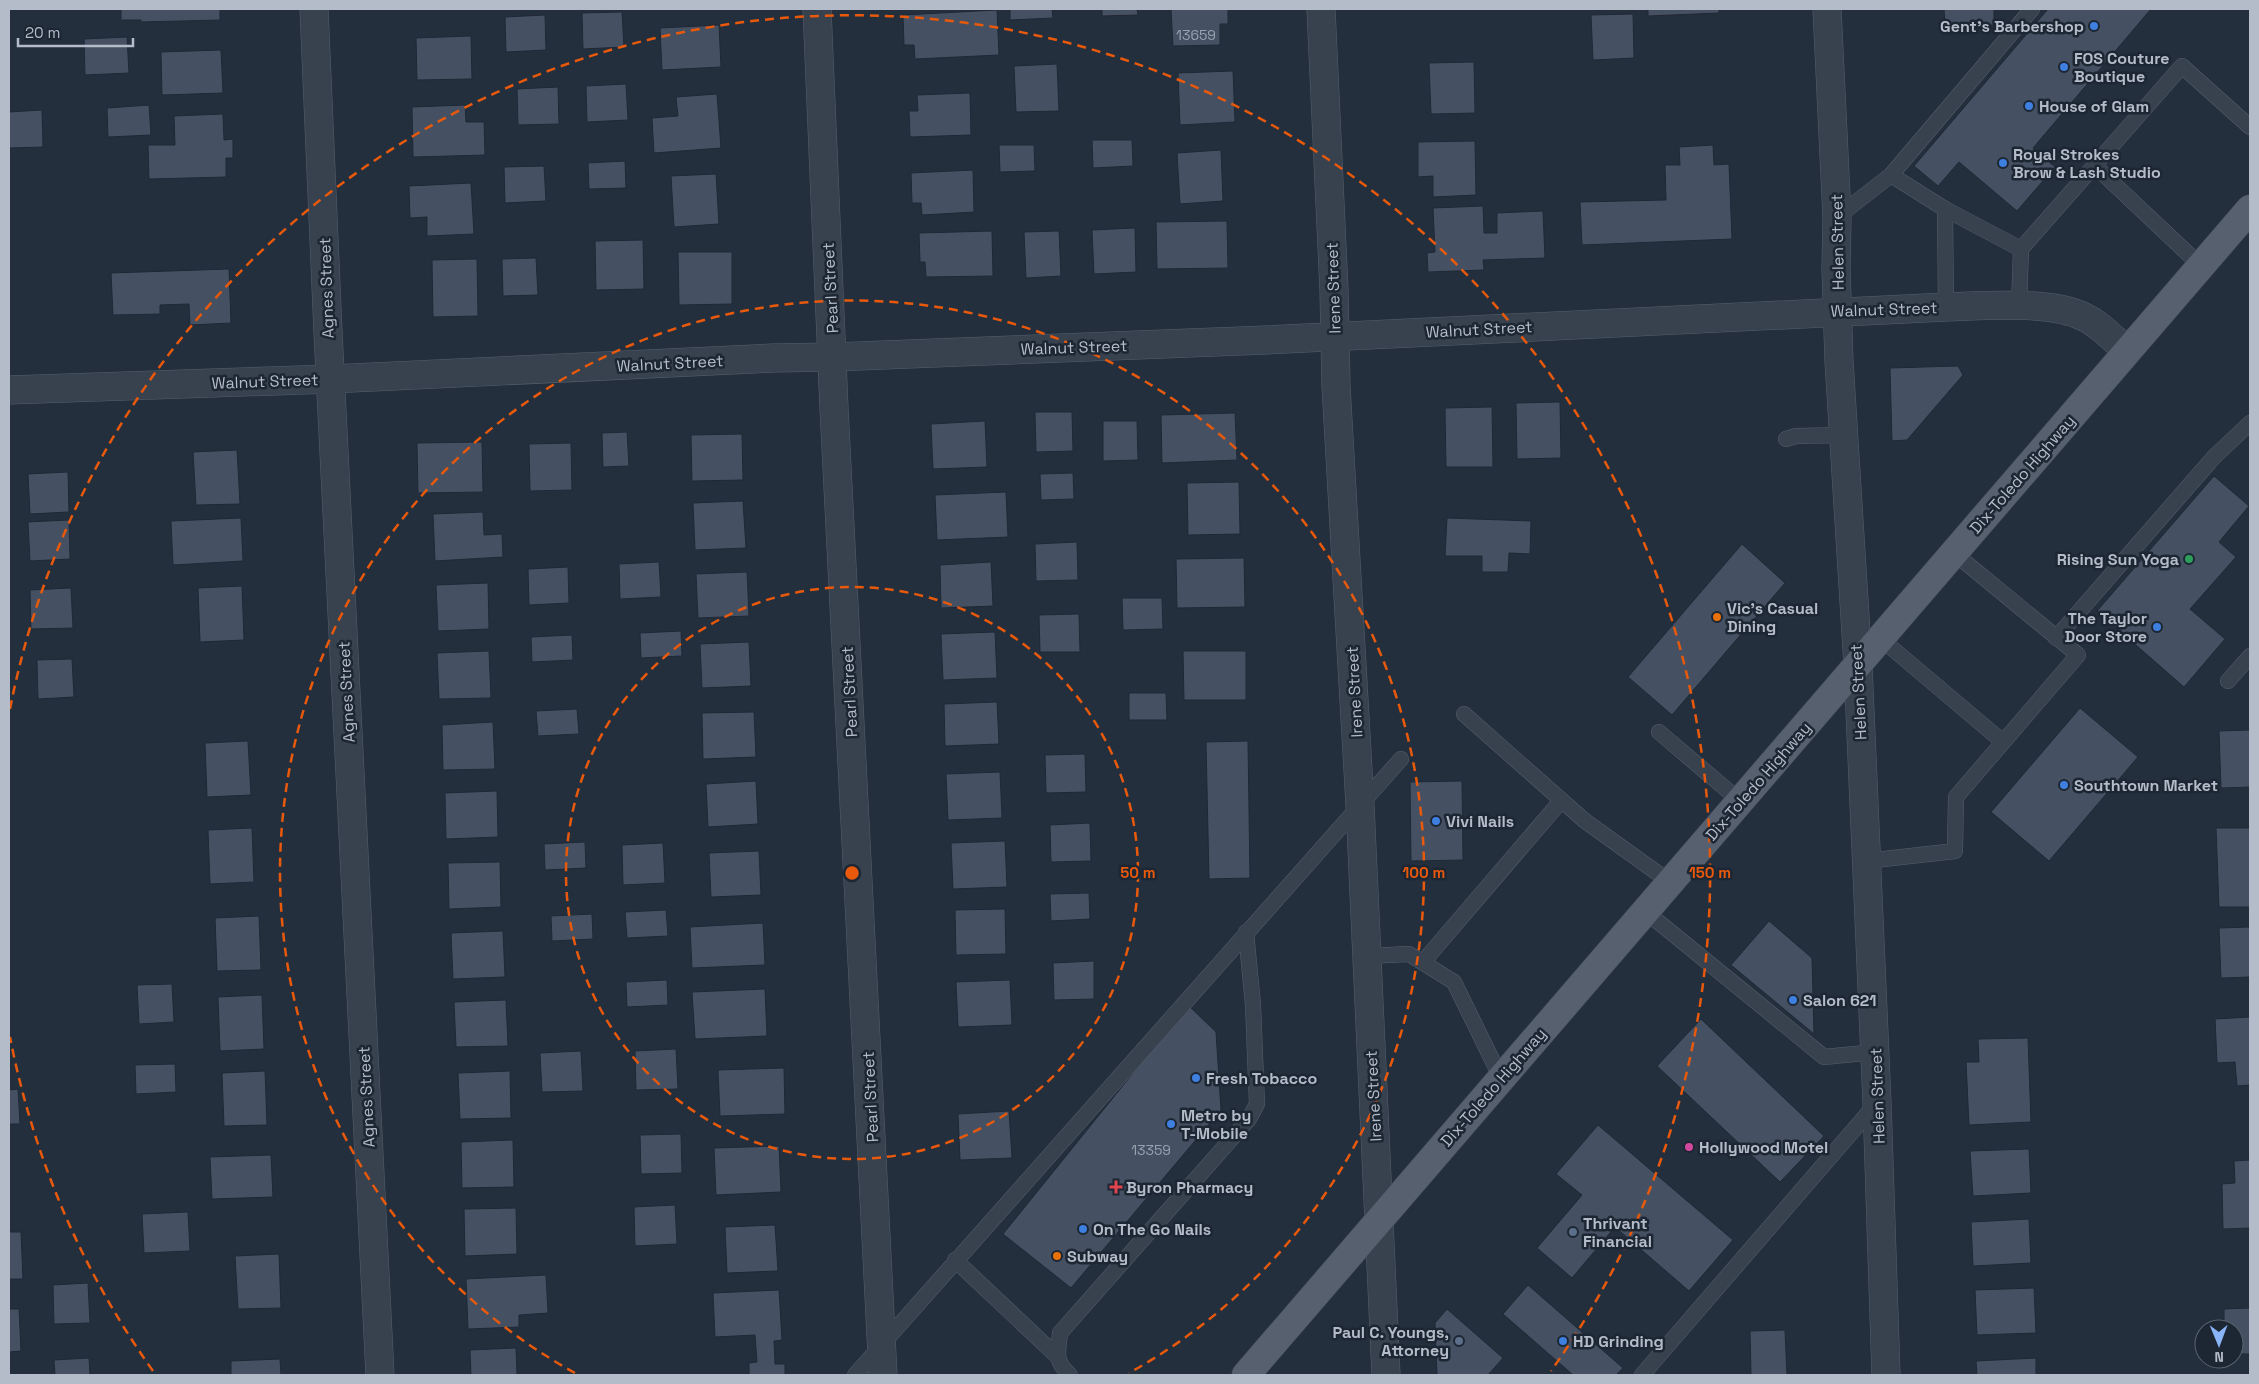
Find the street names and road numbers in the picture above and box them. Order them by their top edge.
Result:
street label: Helen Street [1826,194,1849,290]
street label: Agnes Street [314,237,339,339]
street label: Pearl Street [818,242,843,334]
street label: Irene Street [1321,242,1346,334]
street label: Walnut Street [1830,297,1938,322]
street label: Walnut Street [1425,316,1533,343]
street label: Walnut Street [1020,335,1128,360]
street label: Walnut Street [616,350,724,377]
street label: Walnut Street [211,369,319,394]
street label: Dix-Toledo Highway [1965,411,2080,538]
street label: Agnes Street [333,641,360,743]
street label: Helen Street [1845,643,1872,741]
street label: Pearl Street [837,646,862,738]
street label: Irene Street [1342,646,1367,738]
street label: Dix-Toledo Highway [1701,718,1816,845]
street label: Dix-Toledo Highway [1436,1024,1551,1151]
street label: Agnes Street [353,1046,380,1148]
street label: Helen Street [1865,1048,1890,1144]
street label: Irene Street [1361,1050,1386,1142]
street label: Pearl Street [858,1051,883,1143]

